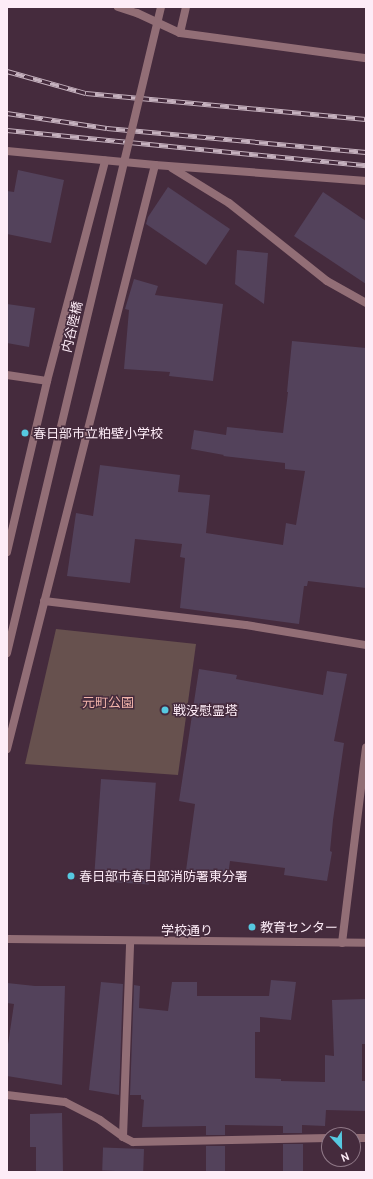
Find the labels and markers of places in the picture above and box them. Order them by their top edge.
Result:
place label: 春日部市立粕壁小学校 [33,425,163,441]
marker: 春日部市立粕壁小学校 [20,428,30,438]
place label: 戦没慰霊塔 [173,702,238,718]
marker: 戦没慰霊塔 [160,705,170,715]
place label: 春日部市春日部消防署東分署 [79,868,248,884]
marker: 春日部市春日部消防署東分署 [66,871,76,881]
place label: 教育センター [260,919,338,935]
marker: 教育センター [247,922,257,932]

